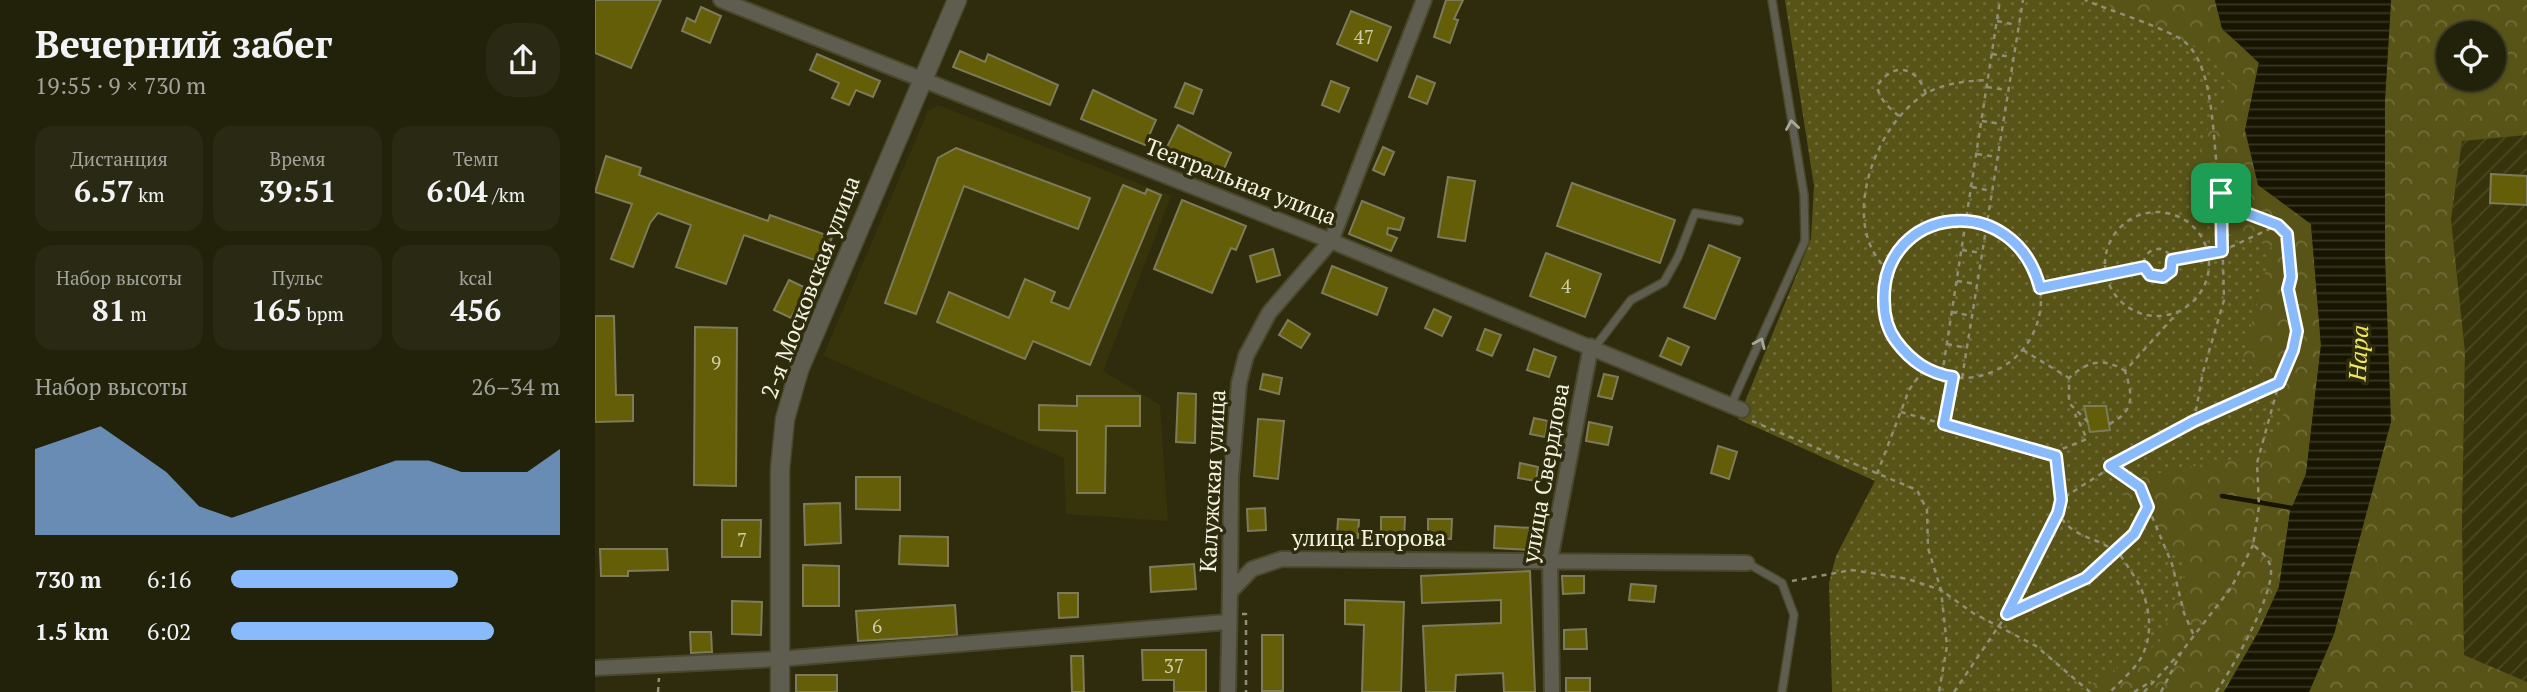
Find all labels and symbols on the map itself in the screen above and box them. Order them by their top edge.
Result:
house number: 47 [1354,24,1374,49]
one-way arrow [1785,120,1800,131]
street label: Театральная улица [1141,130,1342,232]
pin [2191,163,2251,223]
street label: 2-я Московская улица [753,171,867,403]
house number: 4 [1561,273,1572,298]
water label: Нара [2341,324,2375,383]
one-way arrow [1752,338,1766,350]
house number: 9 [711,350,721,375]
street label: улица Свердлова [1514,380,1576,566]
street label: Калужская улица [1192,389,1232,573]
street label: улица Егорова [1291,522,1447,553]
house number: 7 [737,527,747,552]
house number: 6 [872,613,882,638]
house number: 37 [1164,653,1184,678]

